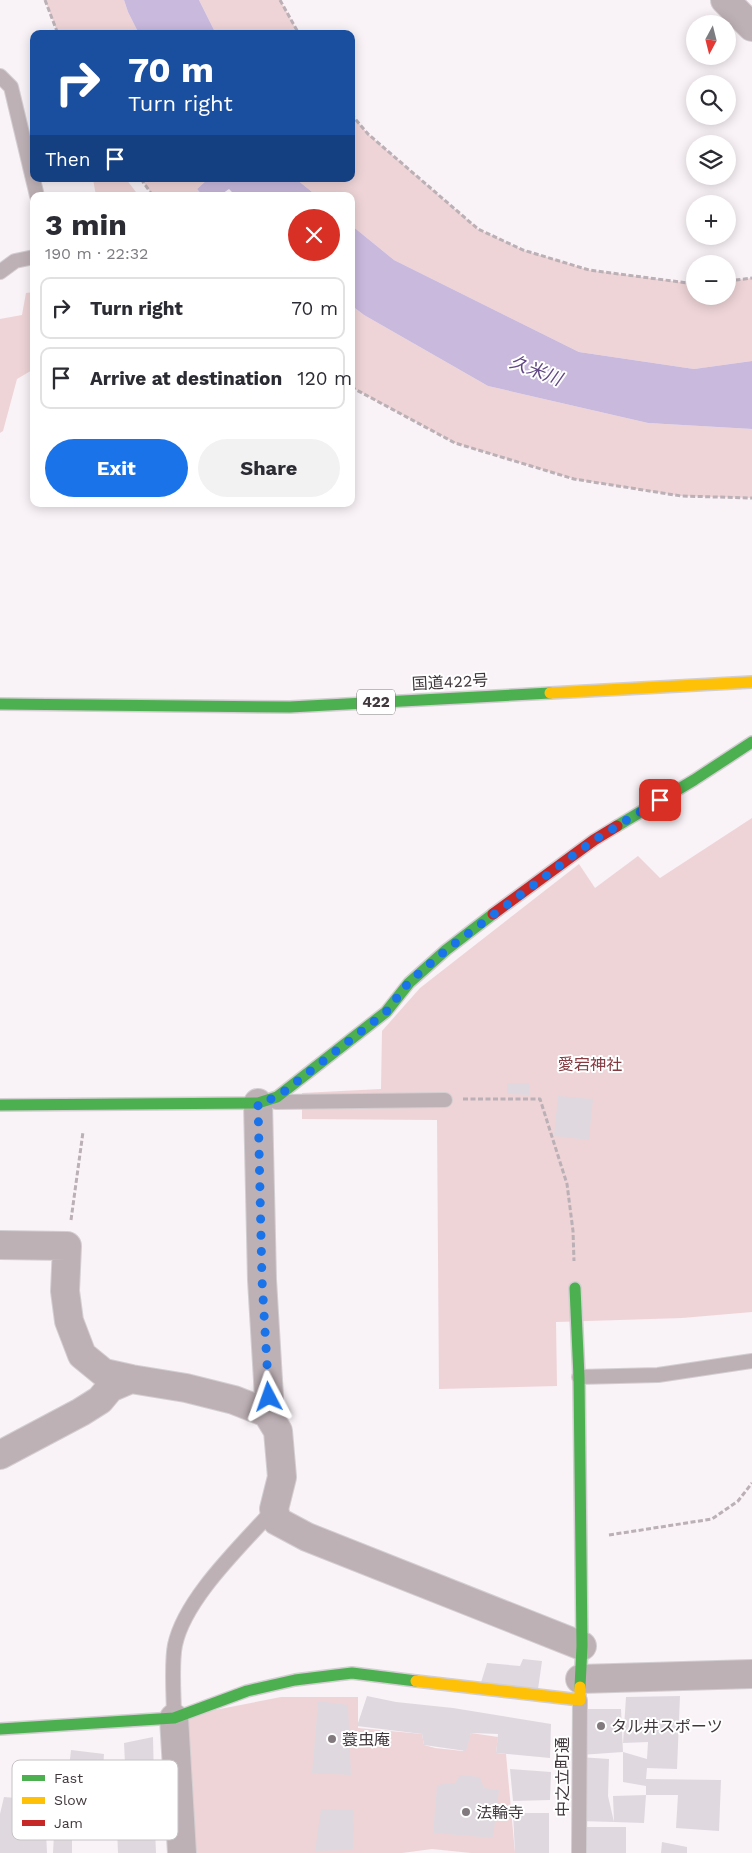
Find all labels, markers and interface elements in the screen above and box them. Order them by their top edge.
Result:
north arrow [686,15,736,65]
map controls [686,15,736,305]
text: 70 m [128,49,214,91]
icon: right [45,50,110,115]
button: search [686,75,736,125]
text: Turn right [128,91,233,116]
button: layers [686,135,736,185]
icon: arrive [101,145,129,173]
text: Then [45,148,91,171]
button: + [686,195,736,245]
text: 3 min [45,207,127,242]
button: close [288,209,340,261]
text: 190 m · 22:32 [45,244,148,263]
button: − [686,255,736,305]
icon: right [47,294,75,322]
text: Turn right [90,297,183,320]
text: 70 m [291,297,338,320]
water label: 久米川 [507,351,567,390]
icon: arrive [47,364,75,392]
text: Arrive at destination [90,367,282,390]
text: 120 m [297,367,352,390]
button: Exit [45,439,188,497]
button: Share [198,439,340,497]
street label: 国道422号 [411,671,489,693]
road number: 422 [357,690,395,714]
pin [639,779,681,821]
icon: arrive [646,786,674,814]
park label: 愛宕神社 [558,1055,622,1074]
position arrow [242,1370,294,1422]
place label: タル井スポーツ [611,1717,723,1736]
marker: タル井スポーツ [595,1720,607,1732]
place label: 蓑虫庵 [342,1730,390,1749]
marker: 蓑虫庵 [326,1733,338,1745]
street label: 中之立町通 [553,1737,572,1817]
legend [12,1760,178,1840]
text: Fast [54,1770,83,1786]
text: Slow [54,1792,87,1808]
place label: 法輪寺 [476,1803,524,1822]
marker: 法輪寺 [460,1806,472,1818]
text: Jam [54,1815,83,1831]

